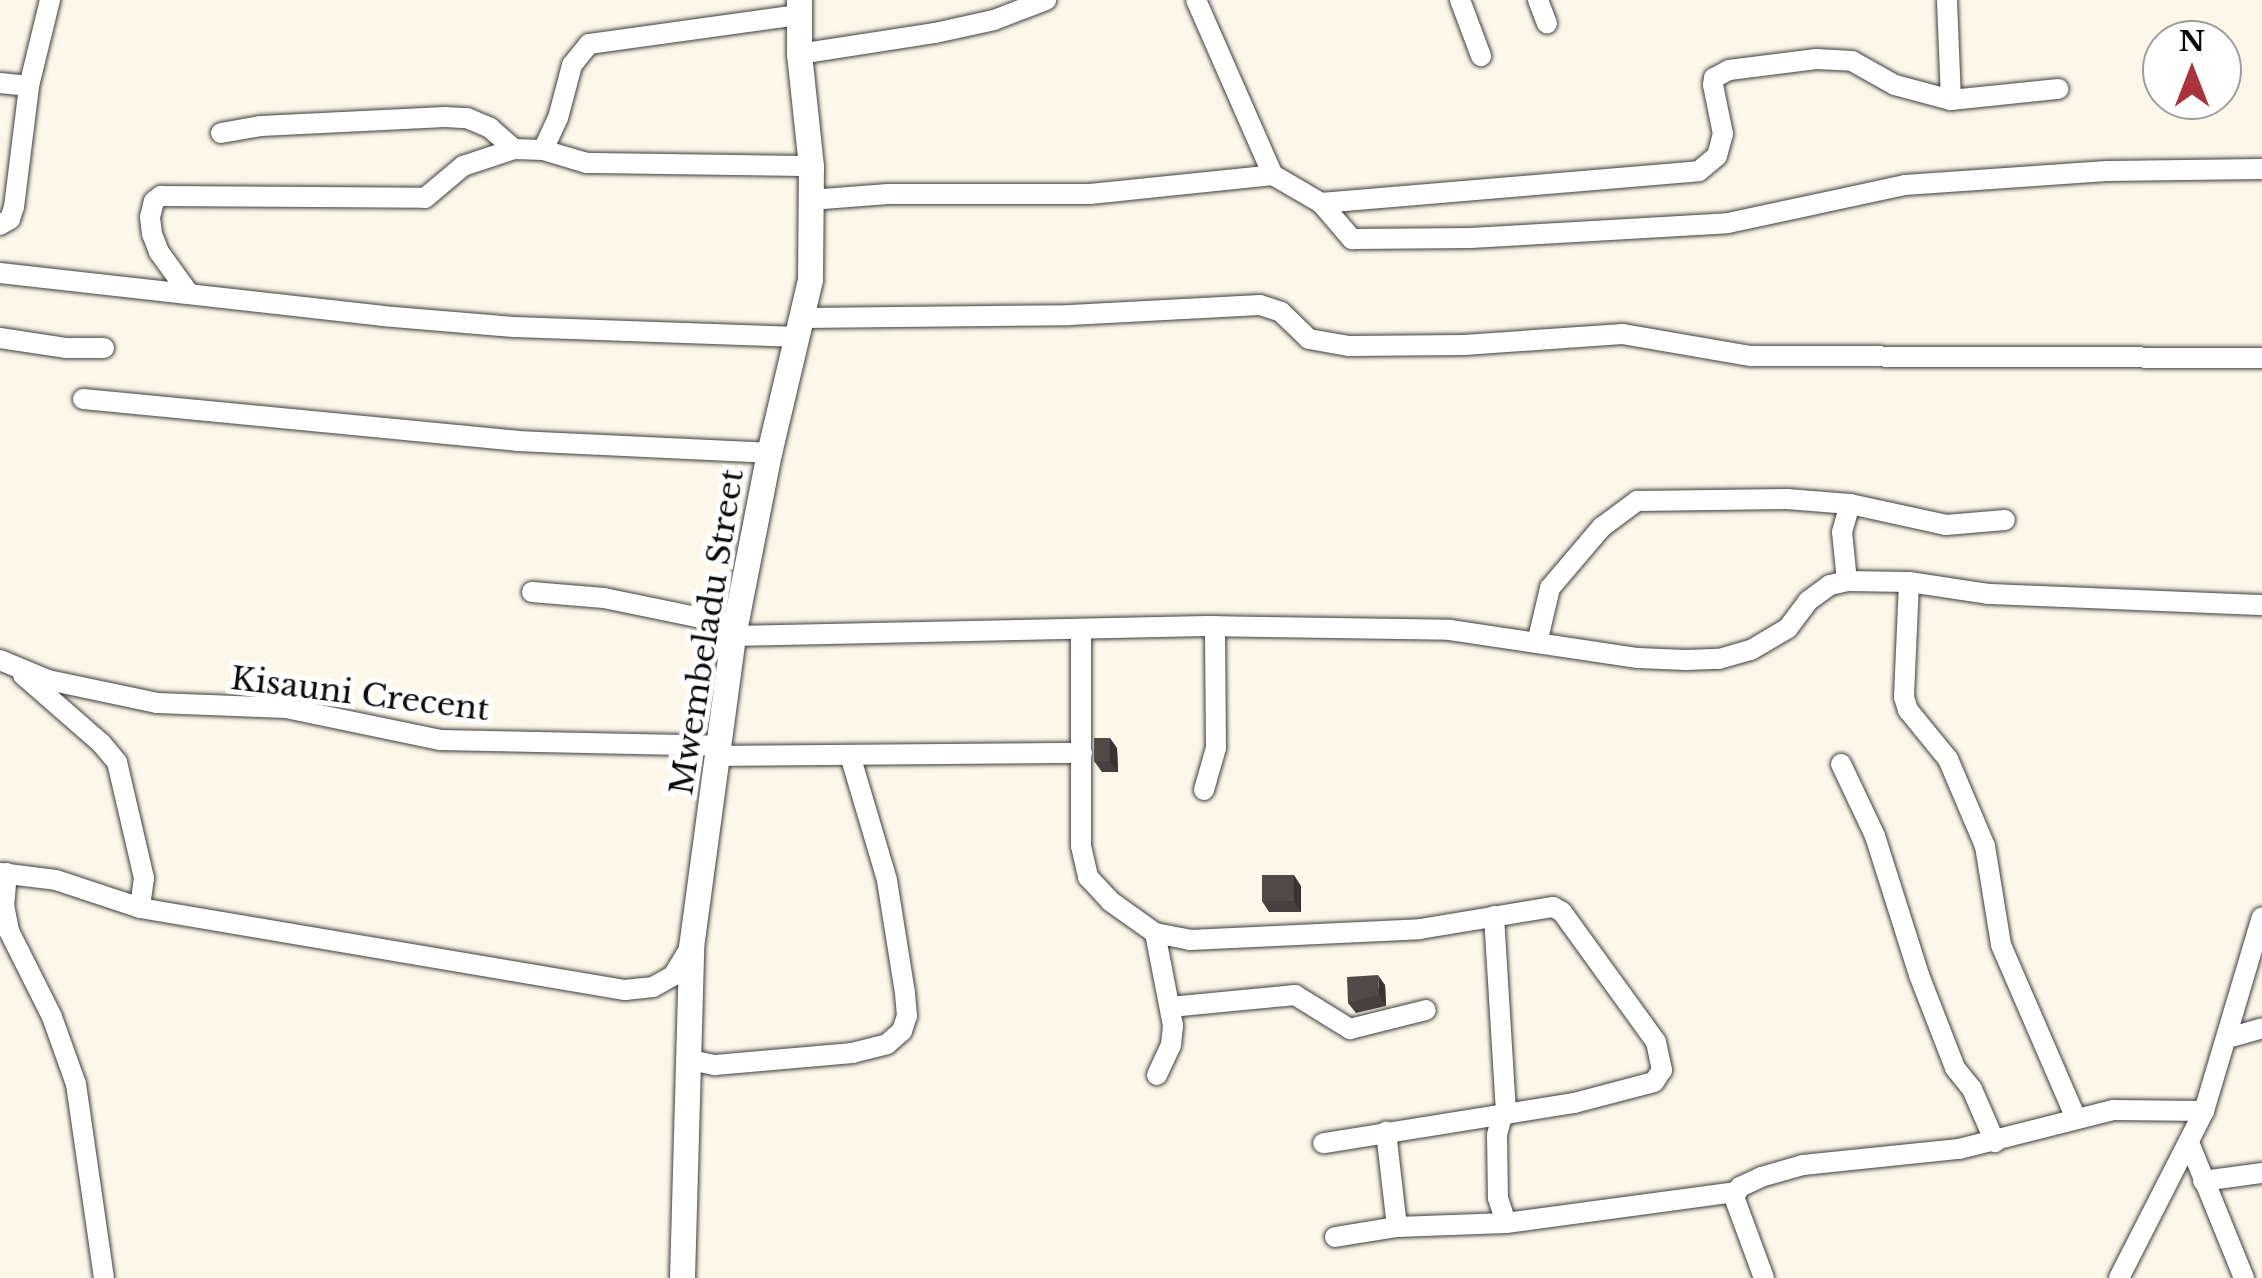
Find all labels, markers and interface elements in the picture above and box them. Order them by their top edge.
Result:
north arrow [2142,20,2242,120]
text: N [2179,24,2205,59]
street label: Mwembeladu Street [662,466,752,798]
street label: Kisauni Crecent [229,659,491,729]

